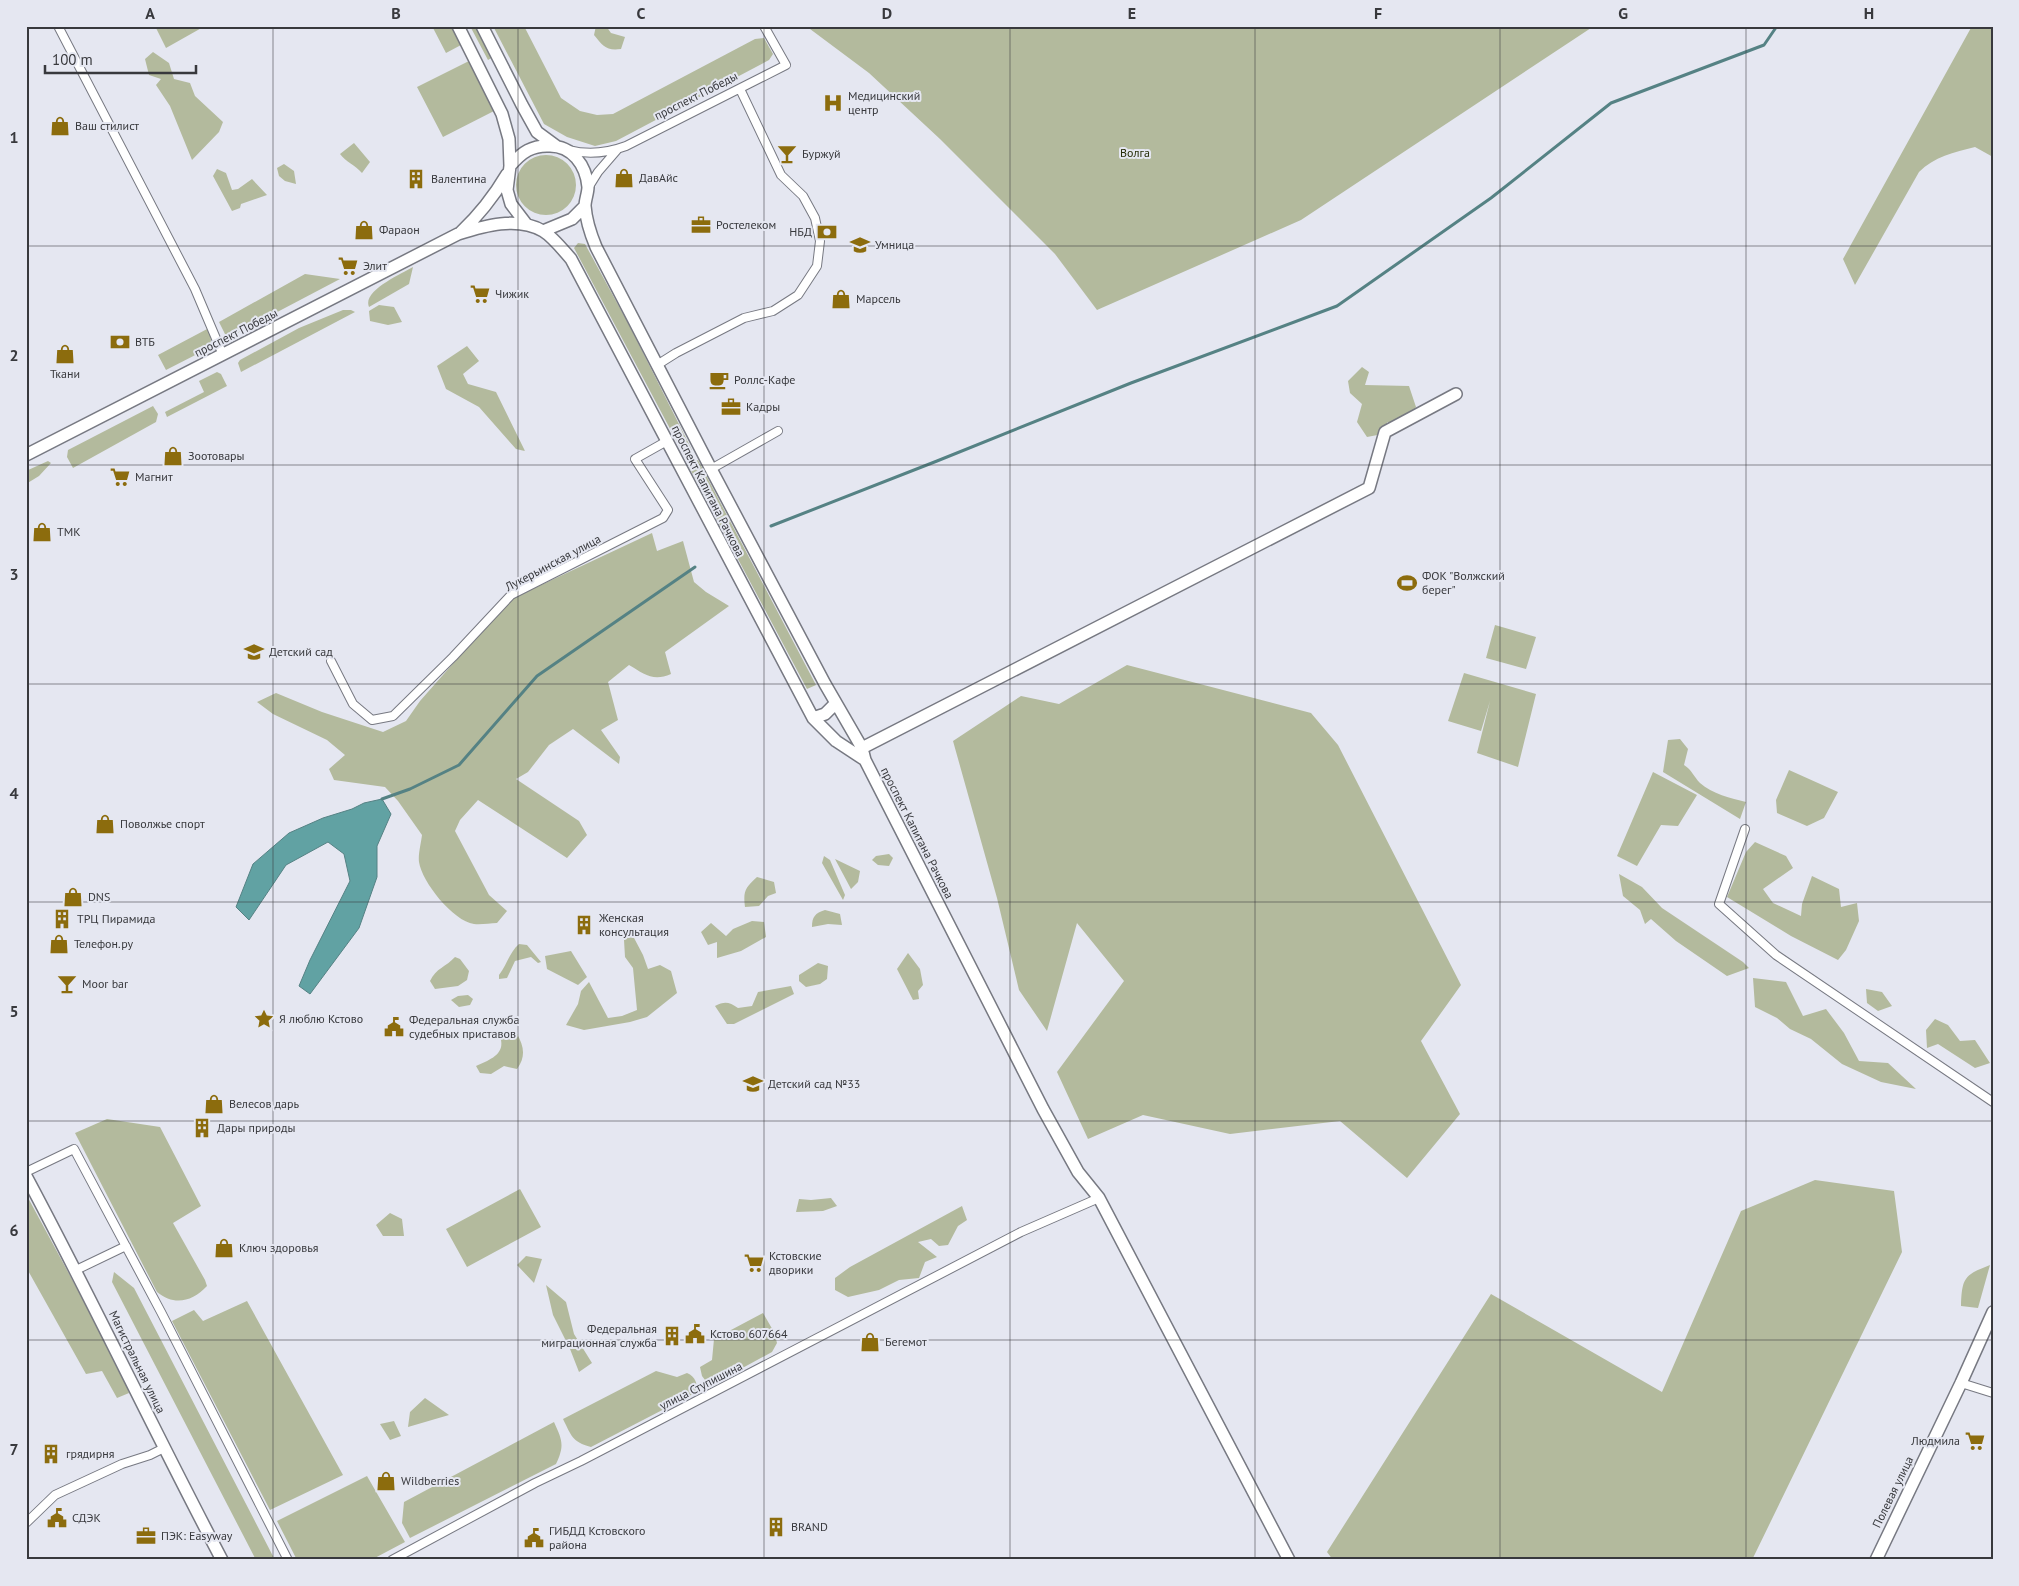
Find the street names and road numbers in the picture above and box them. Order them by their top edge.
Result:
street label: проспект Победы [652,68,740,123]
street label: проспект Победы [192,305,280,360]
street label: проспект Капитана Рачкова [669,423,748,559]
street label: Лукерьинская улица [501,531,603,595]
street label: проспект Капитана Рачкова [878,765,957,901]
street label: Магистральная улица [106,1308,169,1416]
street label: улица Ступишина [657,1358,745,1413]
street label: Полевая улица [1869,1453,1916,1530]

